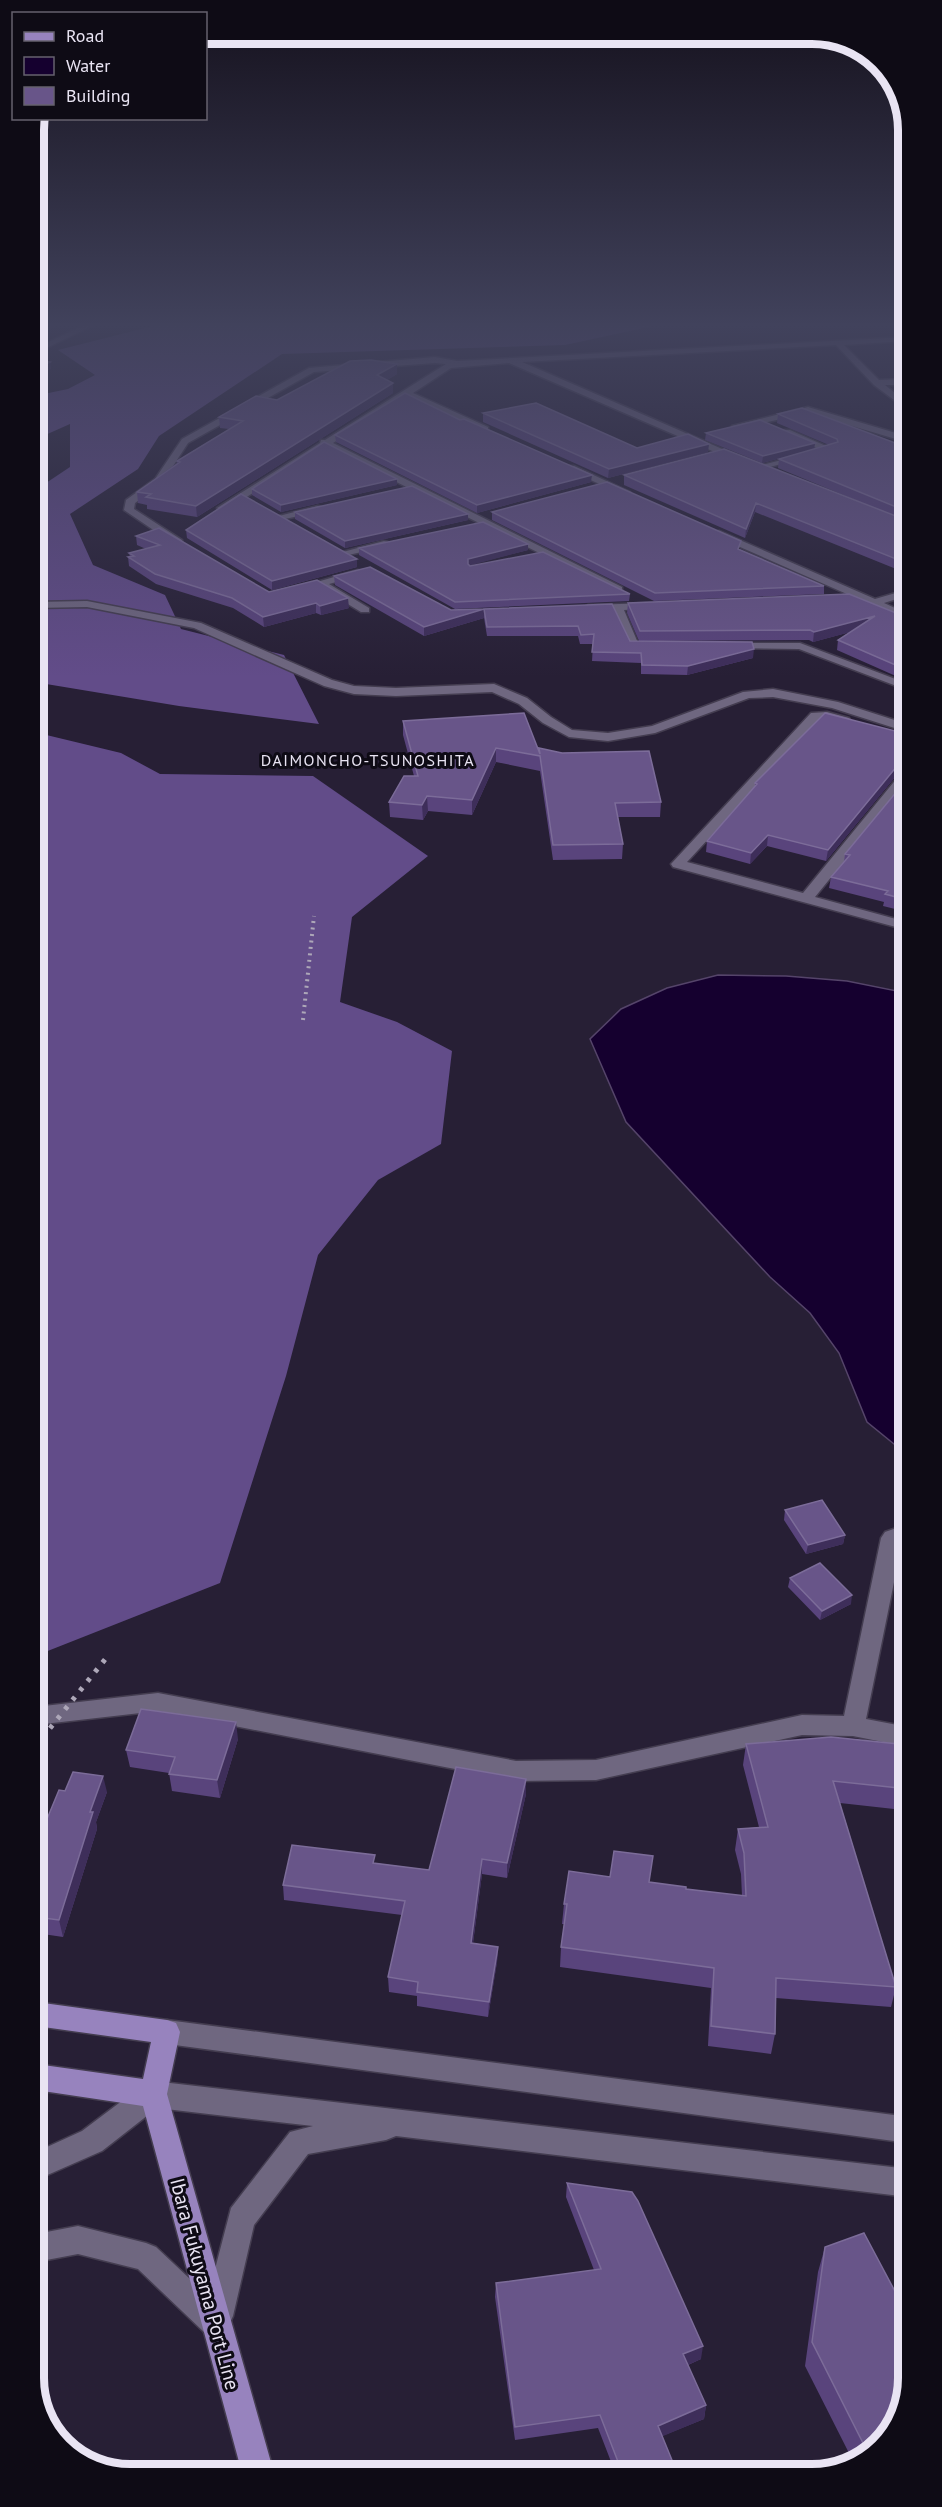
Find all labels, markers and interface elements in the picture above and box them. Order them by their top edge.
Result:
legend [12,12,207,120]
text: Road [66,24,104,47]
text: Water [66,54,110,77]
text: Building [66,84,130,107]
district label: DAIMONCHO-TSUNOSHITA [261,750,475,770]
street label: Ibara Fukuyama Port Line [164,2175,246,2393]

